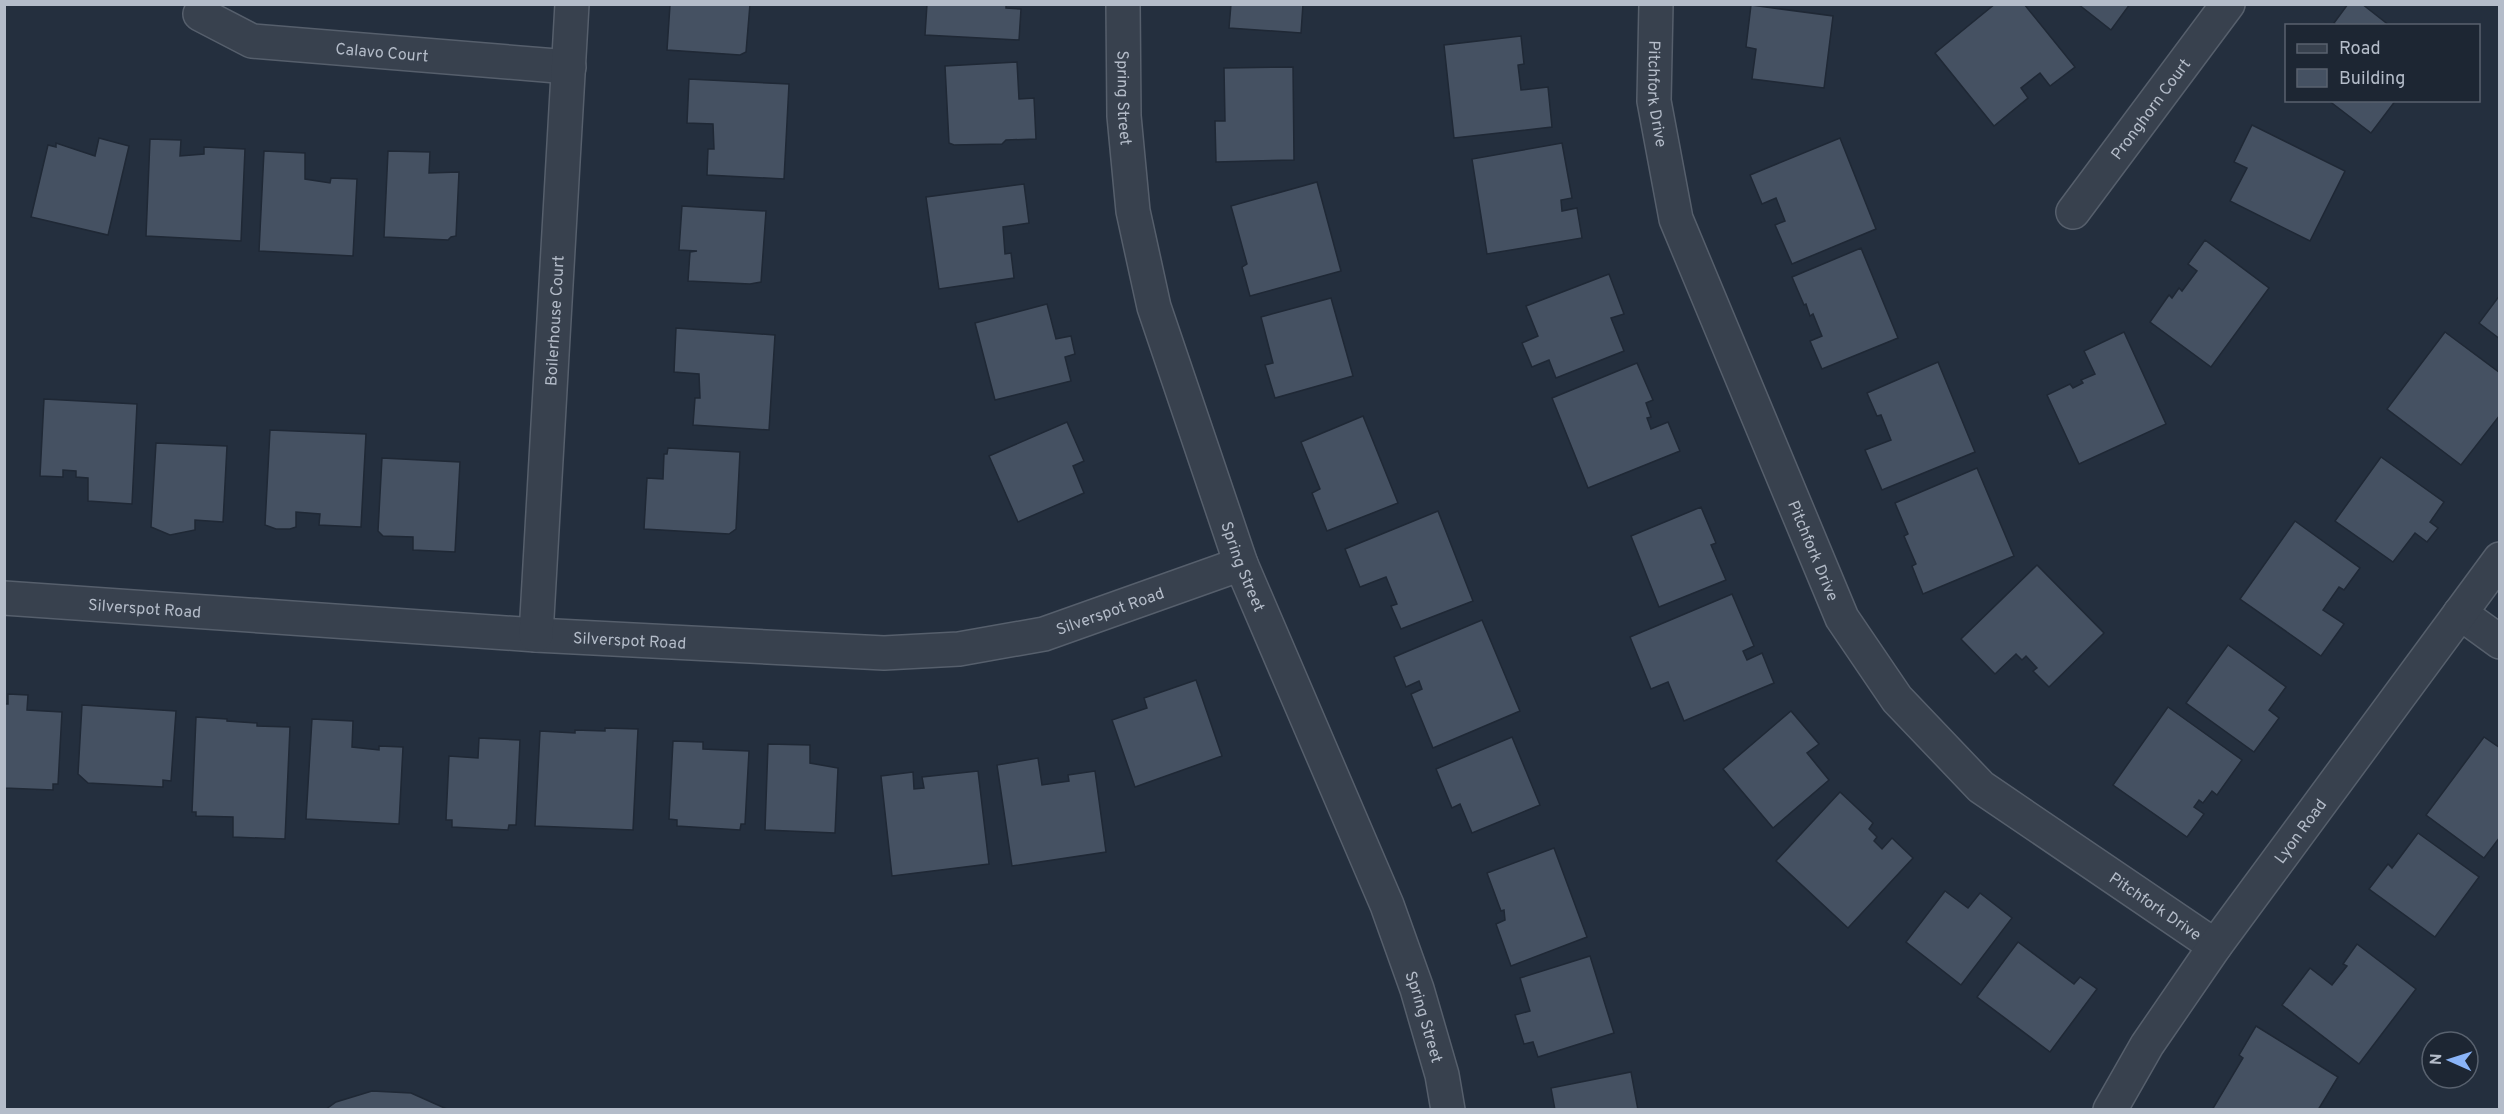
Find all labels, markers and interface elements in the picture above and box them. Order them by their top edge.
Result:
legend [2285,24,2480,102]
text: Road [2339,38,2381,61]
street label: Calavo Court [335,40,429,67]
street label: Pitchfork Drive [1642,40,1670,149]
street label: Spring Street [1111,50,1135,146]
street label: Pronghorn Court [2107,55,2196,164]
text: Building [2339,68,2405,91]
street label: Boilerhouse Court [542,255,570,386]
street label: Pitchfork Drive [1782,498,1842,605]
street label: Spring Street [1215,519,1268,615]
street label: Silverspot Road [1054,584,1167,641]
street label: Silverspot Road [87,596,202,624]
street label: Silverspot Road [572,629,687,655]
street label: Lyon Road [2271,796,2332,868]
street label: Pitchfork Drive [2105,869,2205,946]
street label: Spring Street [1399,969,1446,1066]
north arrow [2420,1030,2480,1090]
text: N [2427,1053,2447,1066]

